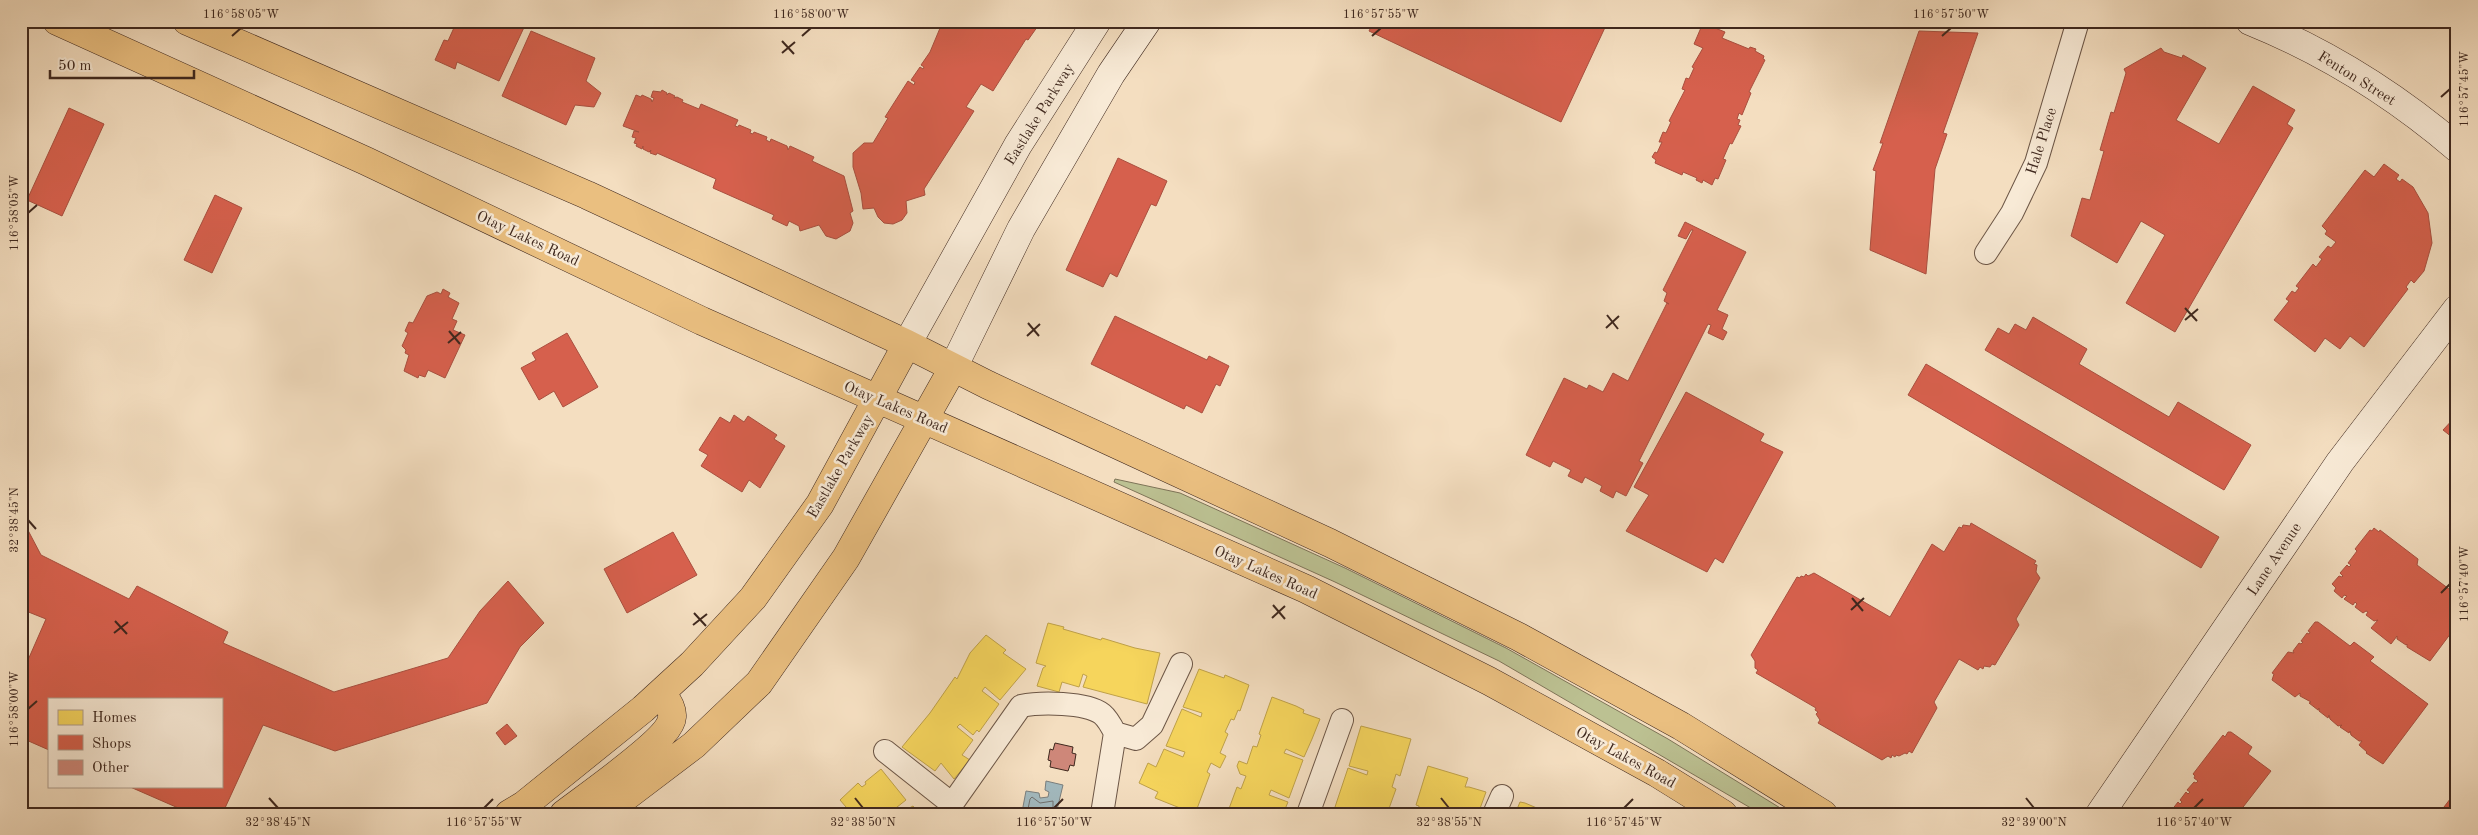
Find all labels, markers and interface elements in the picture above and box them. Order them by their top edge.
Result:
text: 116°58'05"W [203,8,279,21]
text: 116°58'00"W [773,8,849,21]
text: 116°57'55"W [1343,8,1419,21]
text: 116°57'50"W [1913,8,1989,21]
scale bar [50,48,194,80]
street label: Fenton Street [2315,49,2398,109]
text: 116°57'45"W [2458,51,2471,127]
text: 50 m [58,59,92,74]
street label: Eastlake Parkway [1003,61,1078,168]
street label: Hale Place [2025,106,2060,177]
text: 116°58'05"W [8,175,21,251]
street label: Otay Lakes Road [474,209,581,270]
street label: Otay Lakes Road [841,380,950,437]
street label: Eastlake Parkway [806,412,877,521]
text: 32°38'45"N [8,487,21,553]
street label: Lane Avenue [2245,521,2305,599]
street label: Otay Lakes Road [1211,544,1319,603]
text: 116°57'40"W [2458,546,2471,622]
text: 116°58'00"W [8,671,21,747]
legend [48,698,222,788]
text: Homes [92,711,137,726]
street label: Otay Lakes Road [1573,725,1678,792]
text: Shops [92,737,131,752]
text: Other [92,761,129,776]
text: 32°38'45"N [245,816,311,829]
text: 116°57'55"W [446,816,522,829]
text: 32°38'50"N [830,816,896,829]
text: 116°57'50"W [1016,816,1092,829]
text: 32°38'55"N [1416,816,1482,829]
text: 116°57'45"W [1586,816,1662,829]
text: 116°57'40"W [2156,816,2232,829]
text: 32°39'00"N [2001,817,2067,829]

